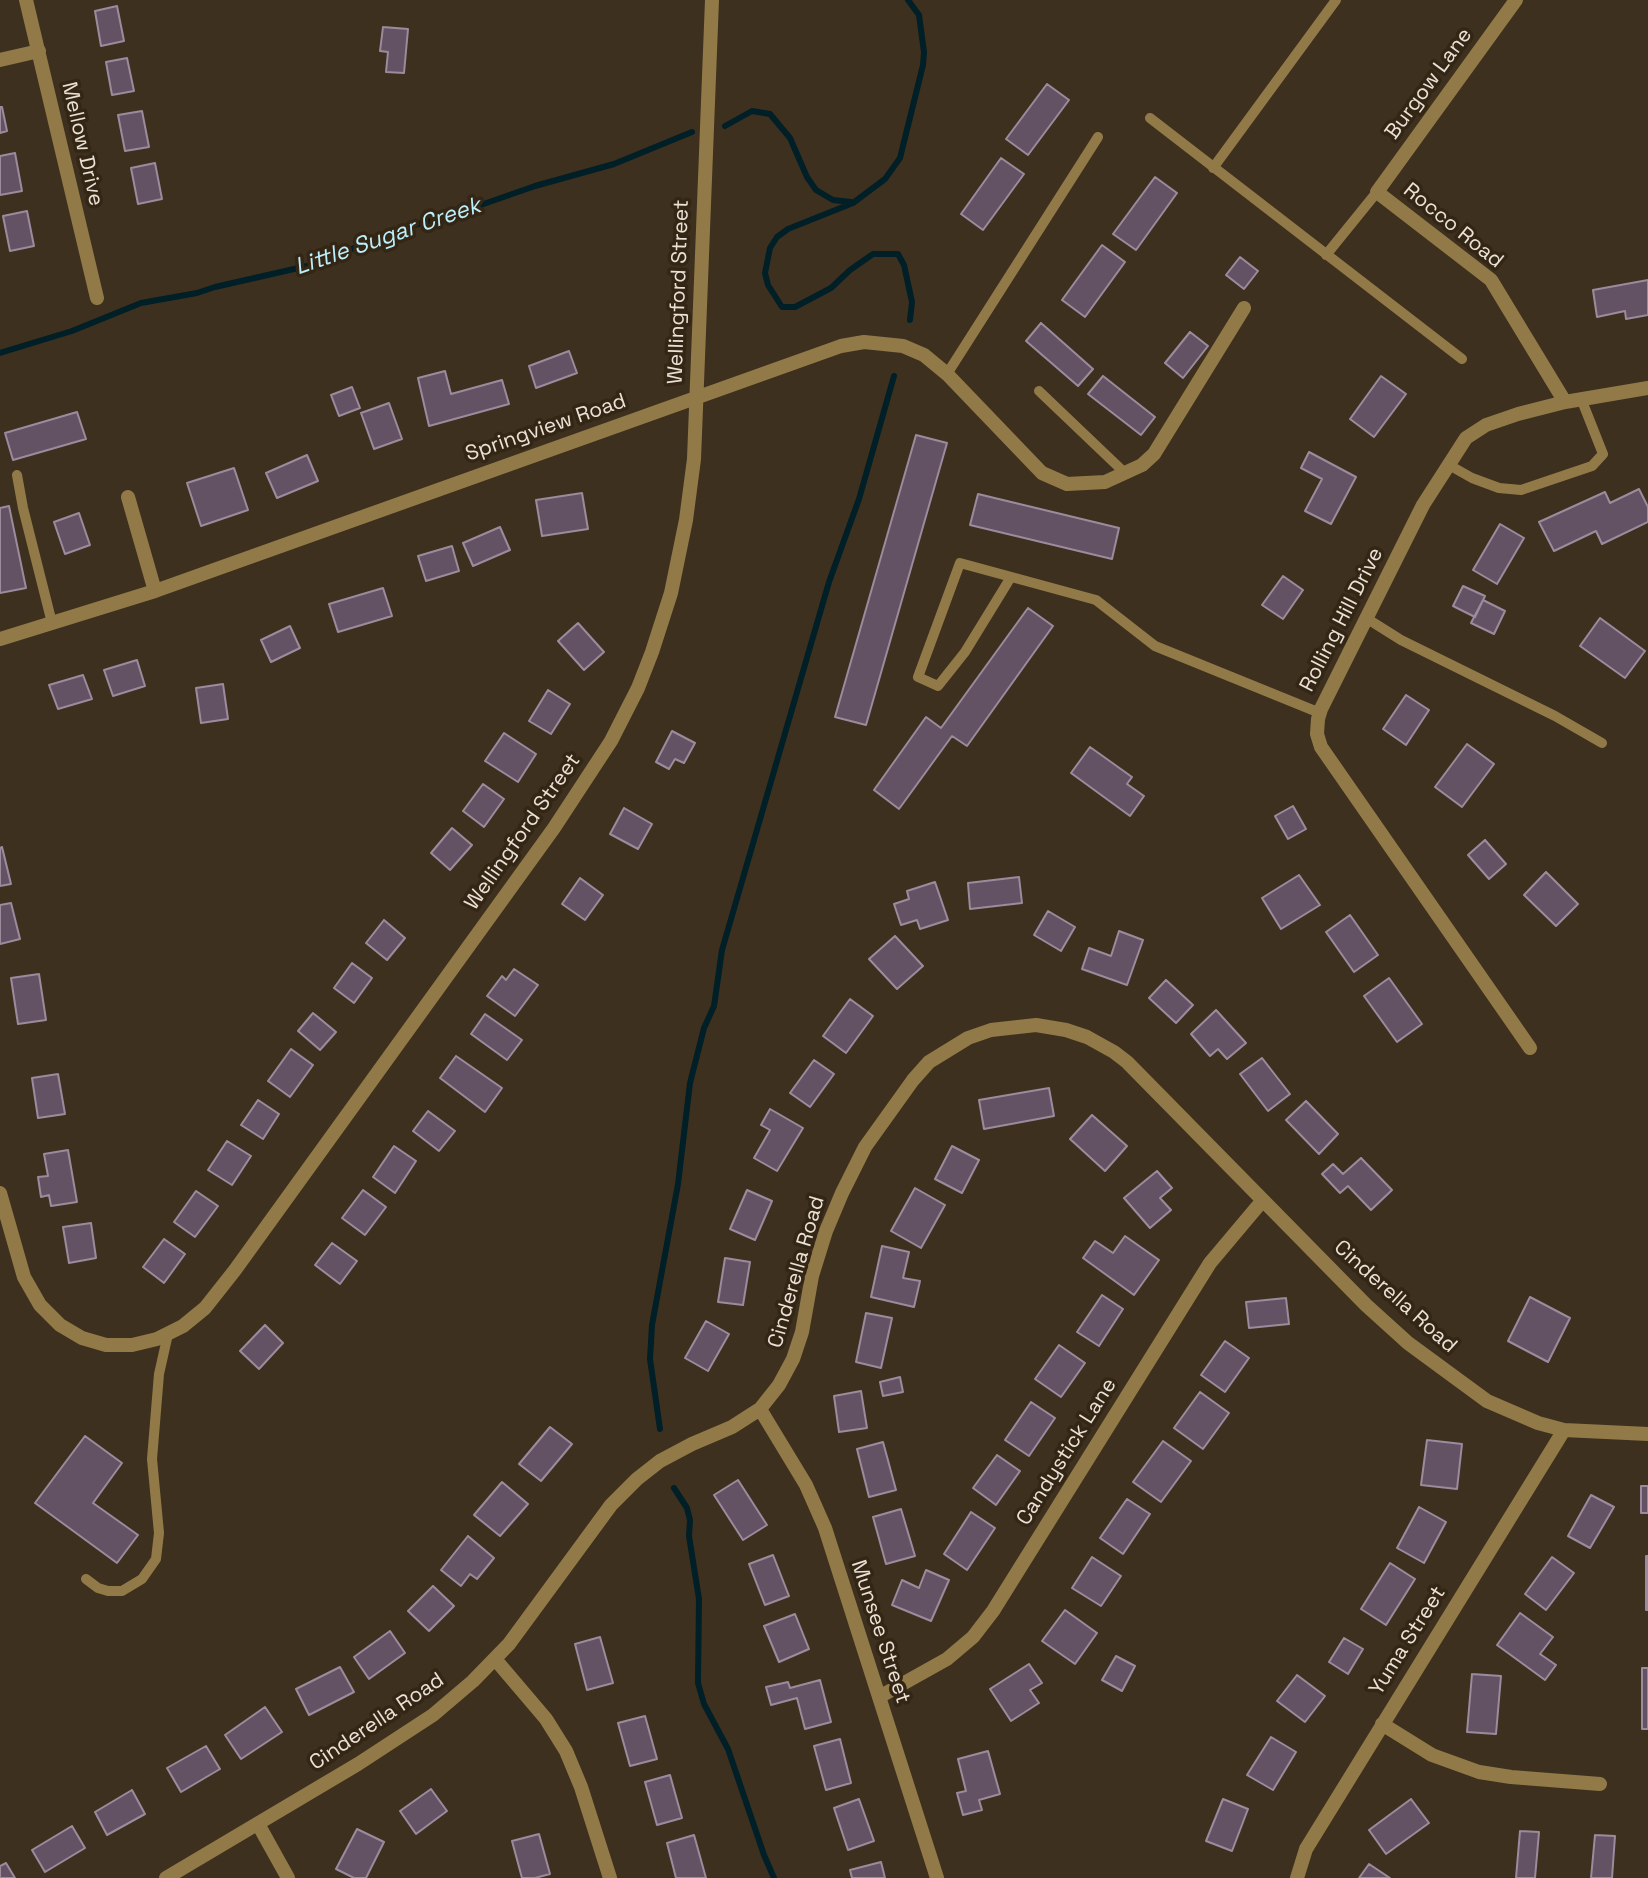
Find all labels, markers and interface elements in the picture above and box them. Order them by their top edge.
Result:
street label: Burgow Lane [1380,23,1478,145]
street label: Mellow Drive [56,80,108,208]
street label: Rocco Road [1398,178,1508,274]
water label: Little Sugar Creek [291,192,485,282]
street label: Wellingford Street [663,199,695,385]
street label: Springview Road [462,389,630,467]
street label: Rolling Hill Drive [1295,544,1389,696]
street label: Wellingford Street [460,749,586,915]
street label: Cinderella Road [763,1193,831,1351]
street label: Cinderella Road [1328,1235,1462,1359]
street label: Candystick Lane [1012,1374,1122,1530]
street label: Munsee Street [845,1557,915,1707]
street label: Yuma Street [1365,1582,1451,1700]
street label: Cinderella Road [305,1668,449,1776]

